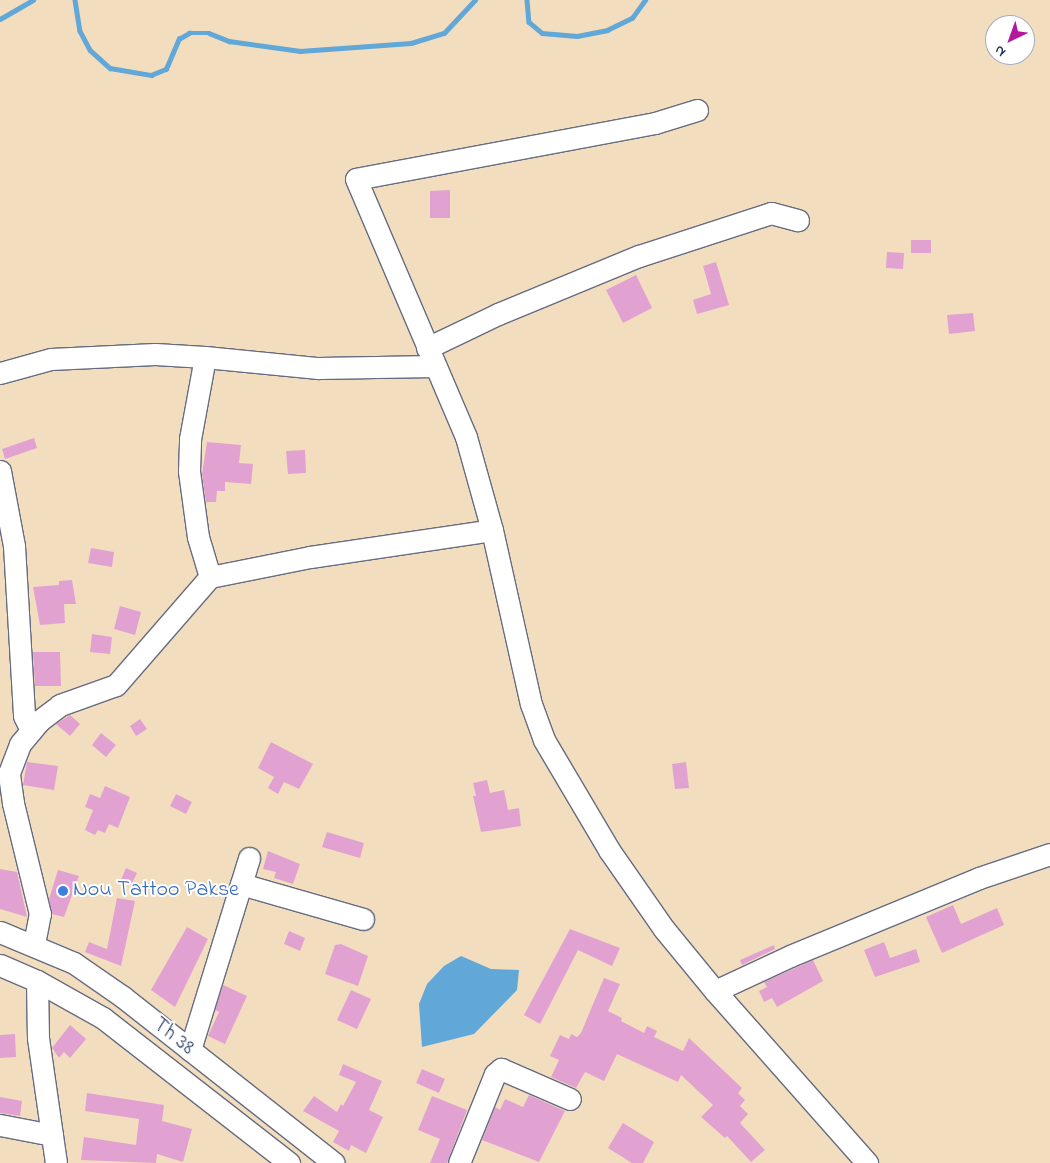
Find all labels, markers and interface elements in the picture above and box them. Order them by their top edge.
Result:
north arrow [985,15,1035,65]
text: N [990,40,1011,62]
place label: Nou Tattoo Pakse [73,878,239,904]
marker: Nou Tattoo Pakse [57,885,69,897]
street label: Th 38 [147,1012,199,1062]

